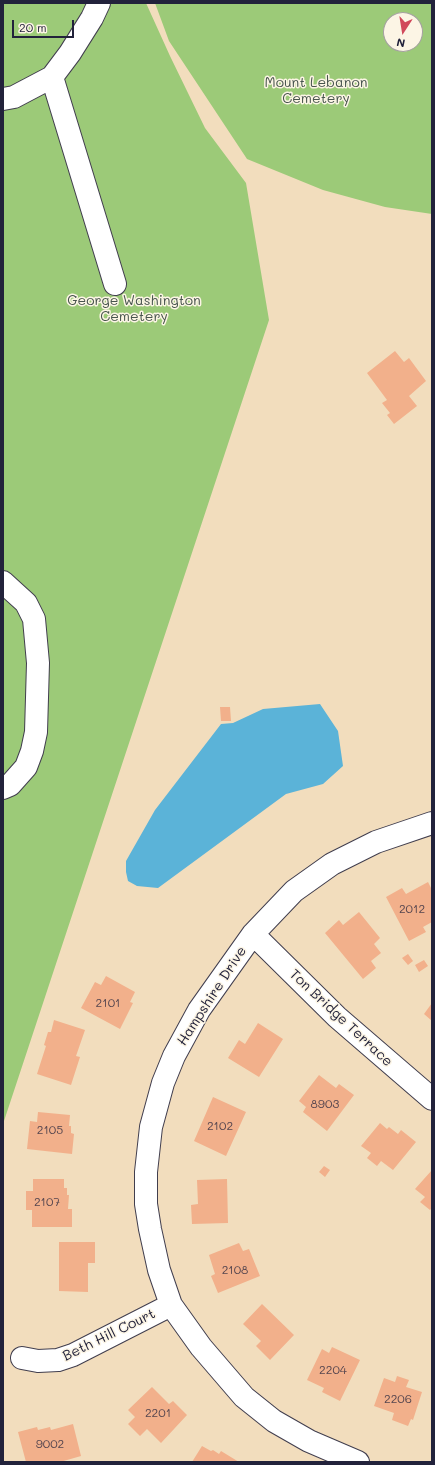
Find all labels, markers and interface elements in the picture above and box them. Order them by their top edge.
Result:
scale bar [14,12,76,38]
north arrow [383,12,423,52]
text: 20 m [19,19,47,35]
text: N [395,35,406,51]
park label: Mount Lebanon Cemetery [265,75,367,108]
park label: George Washington Cemetery [67,293,201,326]
house number: 2012 [399,902,425,916]
street label: Hampshire Drive [174,943,250,1049]
street label: Ton Bridge Terrace [286,966,396,1070]
house number: 2101 [96,996,120,1010]
house number: 8903 [311,1097,339,1111]
house number: 2102 [207,1119,233,1133]
house number: 2105 [37,1123,63,1137]
house number: 2107 [34,1195,60,1209]
house number: 2108 [222,1263,248,1277]
street label: Beth Hill Court [60,1305,158,1365]
house number: 2204 [319,1363,347,1377]
house number: 2206 [384,1392,412,1406]
house number: 2201 [145,1406,171,1420]
house number: 9002 [36,1437,64,1451]

